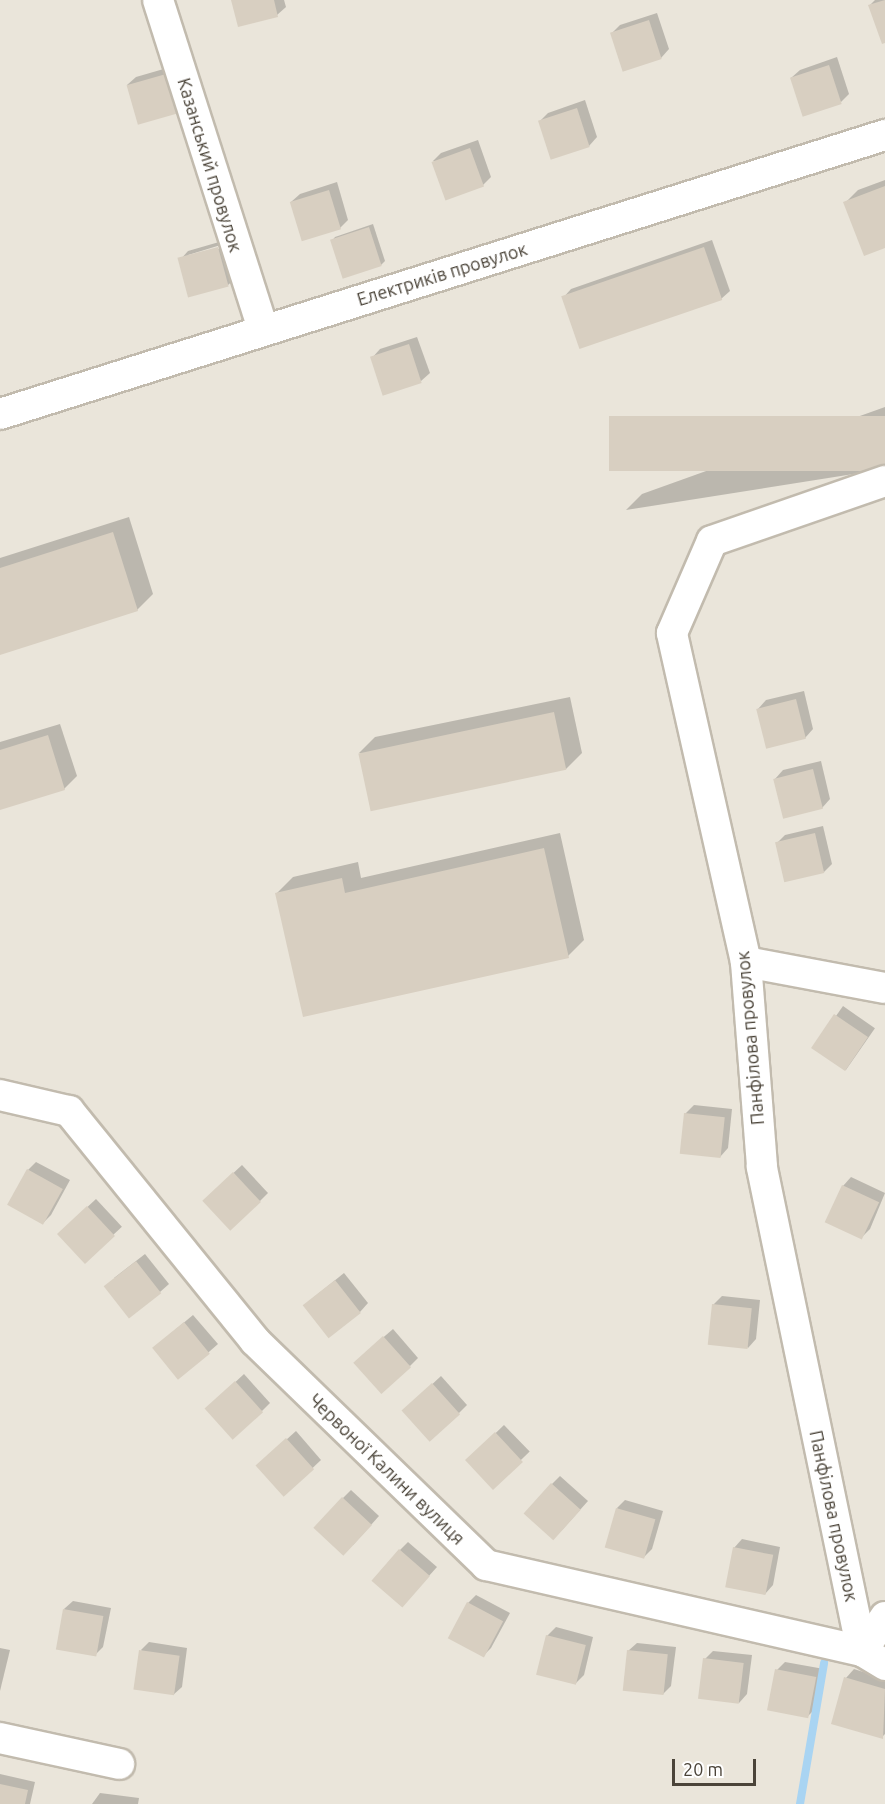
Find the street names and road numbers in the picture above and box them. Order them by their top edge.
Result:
street label: Казанський провулок [173,75,247,255]
street label: Електриків провулок [354,238,530,310]
street label: Панфілова провулок [732,950,768,1126]
street label: Червоної Калини вулиця [305,1389,469,1549]
street label: Панфілова провулок [805,1428,863,1604]

